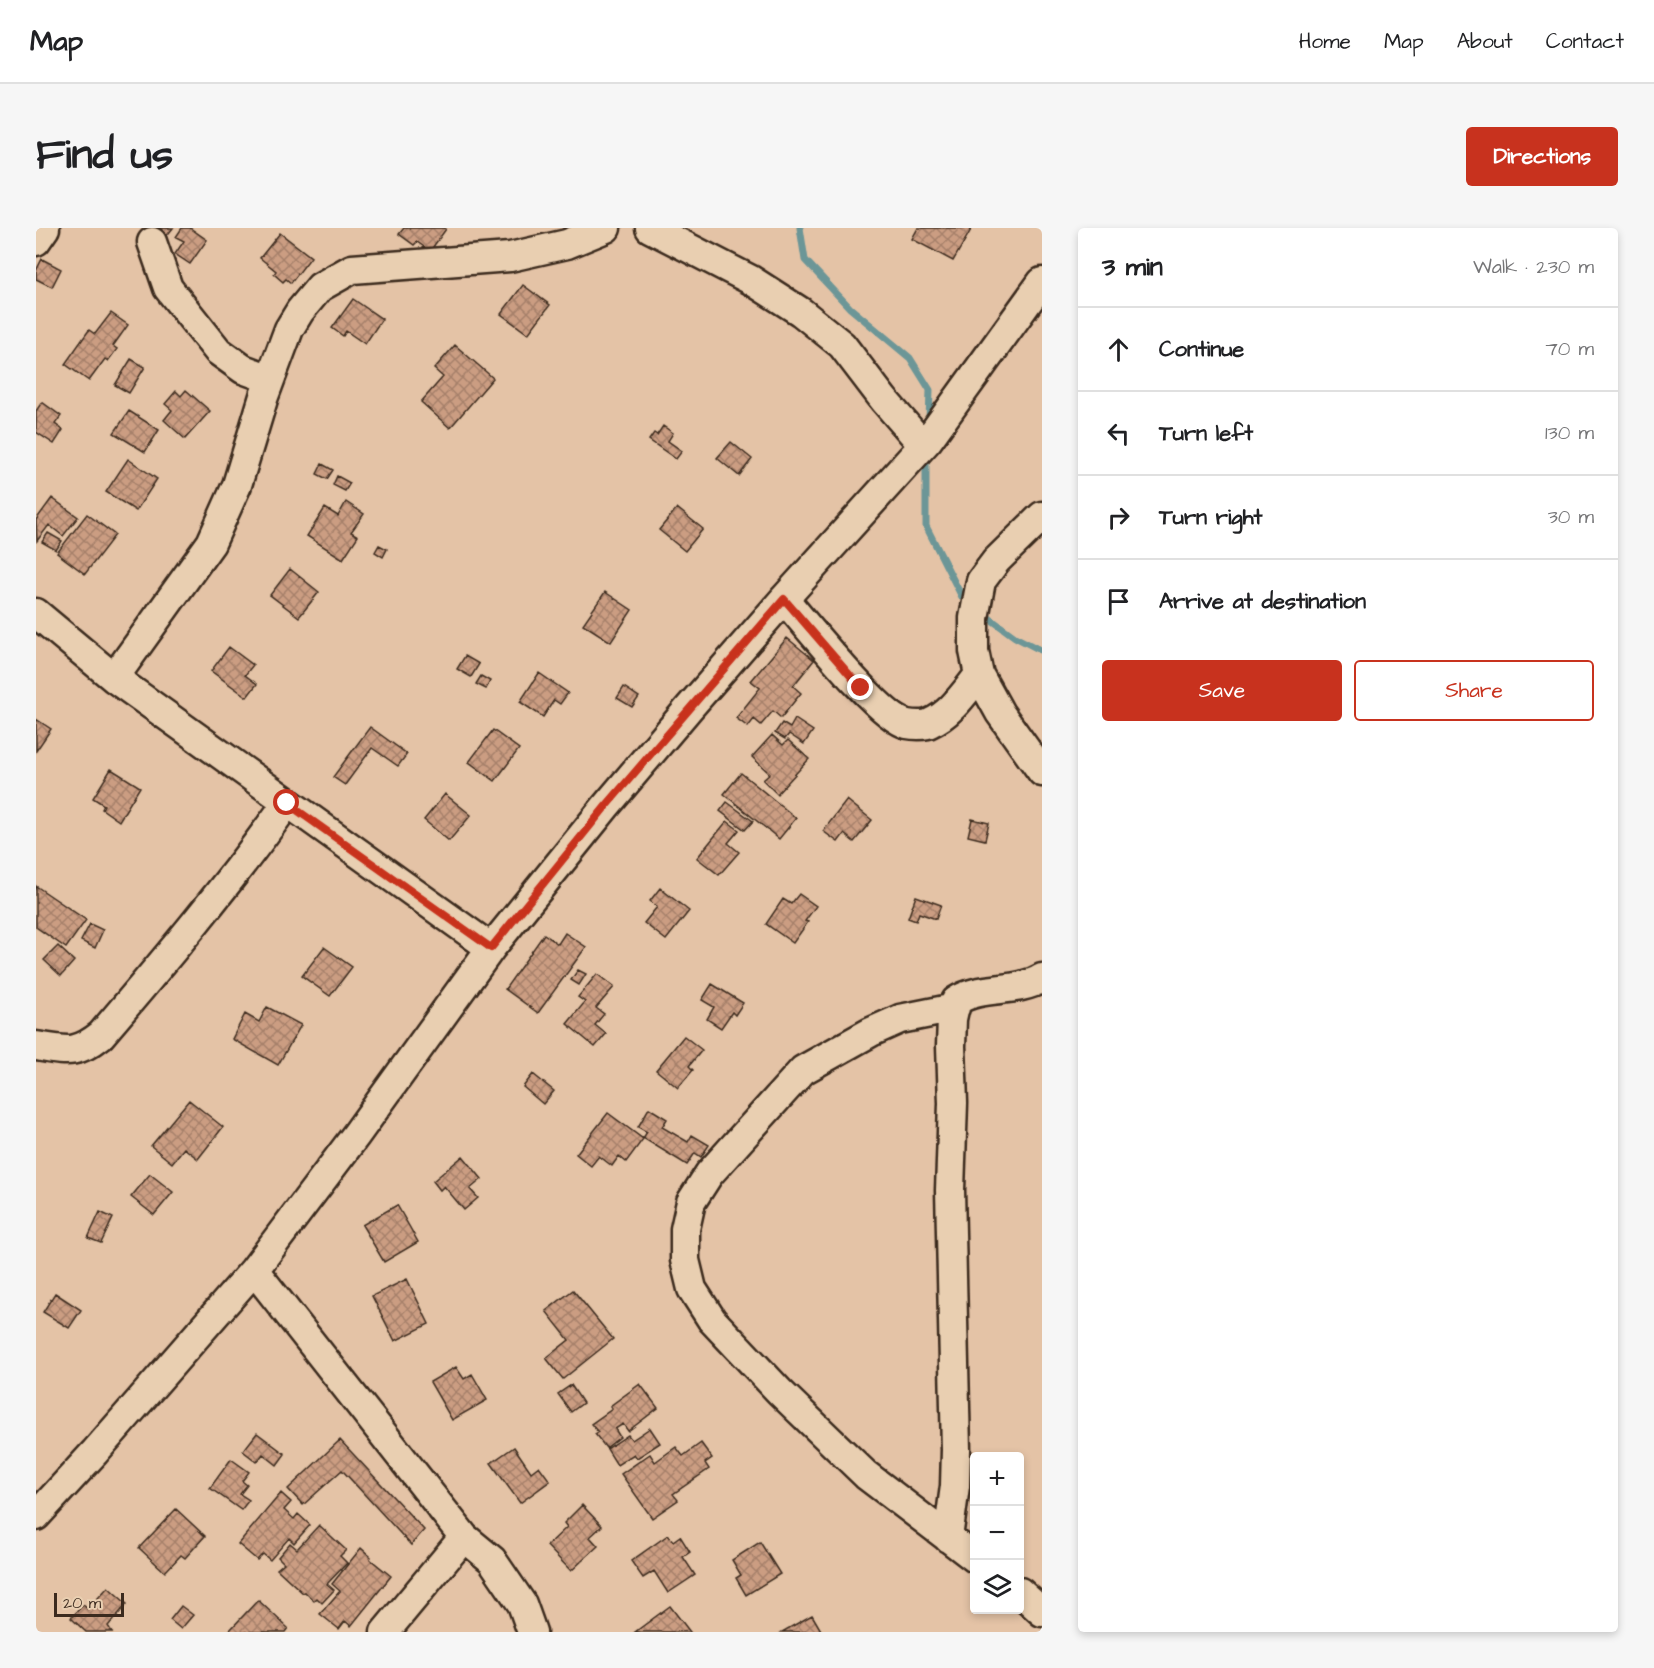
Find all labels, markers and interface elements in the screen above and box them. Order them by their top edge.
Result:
text: Map [30,22,83,61]
text: Home [1299,27,1351,56]
text: Map [1384,27,1424,56]
text: About [1457,27,1513,56]
text: Contact [1546,27,1624,56]
text: Find us [36,127,173,185]
button: Directions [1466,127,1618,186]
text: 3 min [1102,249,1163,285]
text: Walk · 230 m [1473,253,1594,281]
icon: ahead [1102,333,1135,366]
text: Continue [1159,334,1244,365]
text: 70 m [1546,335,1594,363]
icon: left [1102,417,1135,450]
text: Turn left [1159,418,1253,449]
text: 130 m [1545,419,1594,447]
icon: right [1102,501,1135,534]
text: Turn right [1159,502,1262,533]
text: 30 m [1548,503,1594,531]
icon: arrive [1102,585,1135,618]
text: Arrive at destination [1159,586,1366,617]
button: Save [1102,660,1342,721]
button: Share [1354,660,1594,721]
route end [847,674,873,700]
route start [273,789,299,815]
map controls [970,1452,1024,1614]
button: + [970,1452,1024,1506]
button: − [970,1506,1024,1560]
button: layers [970,1560,1024,1614]
scale bar [54,1590,124,1618]
text: 20 m [63,1592,101,1614]

